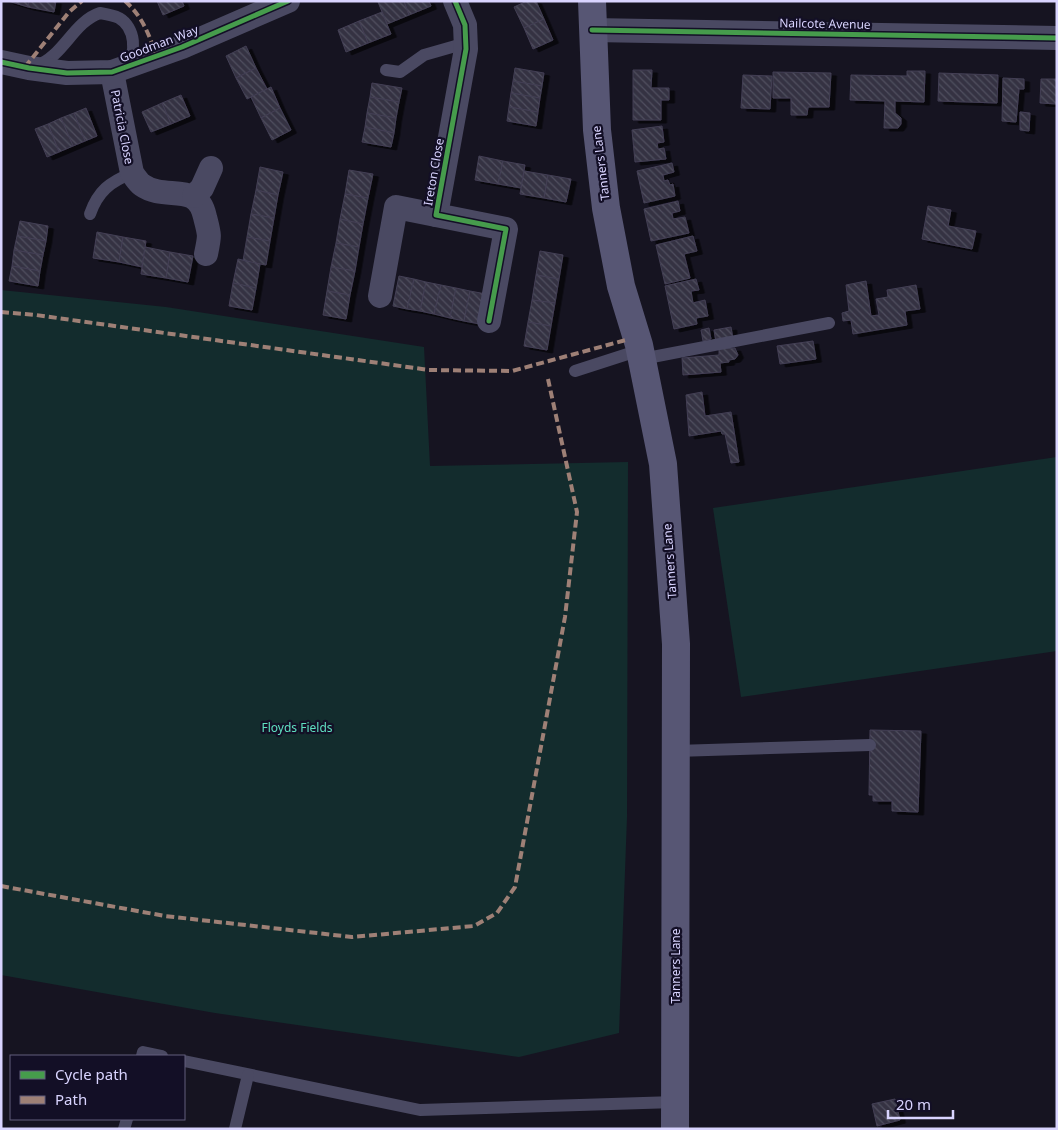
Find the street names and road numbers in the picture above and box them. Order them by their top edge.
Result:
street label: Nailcote Avenue [779,14,871,33]
street label: Goodman Way [117,20,201,66]
street label: Patricia Close [107,88,138,166]
street label: Tanners Lane [587,125,614,201]
street label: Ireton Close [419,137,448,207]
street label: Tanners Lane [658,523,681,599]
street label: Tanners Lane [667,928,684,1004]

